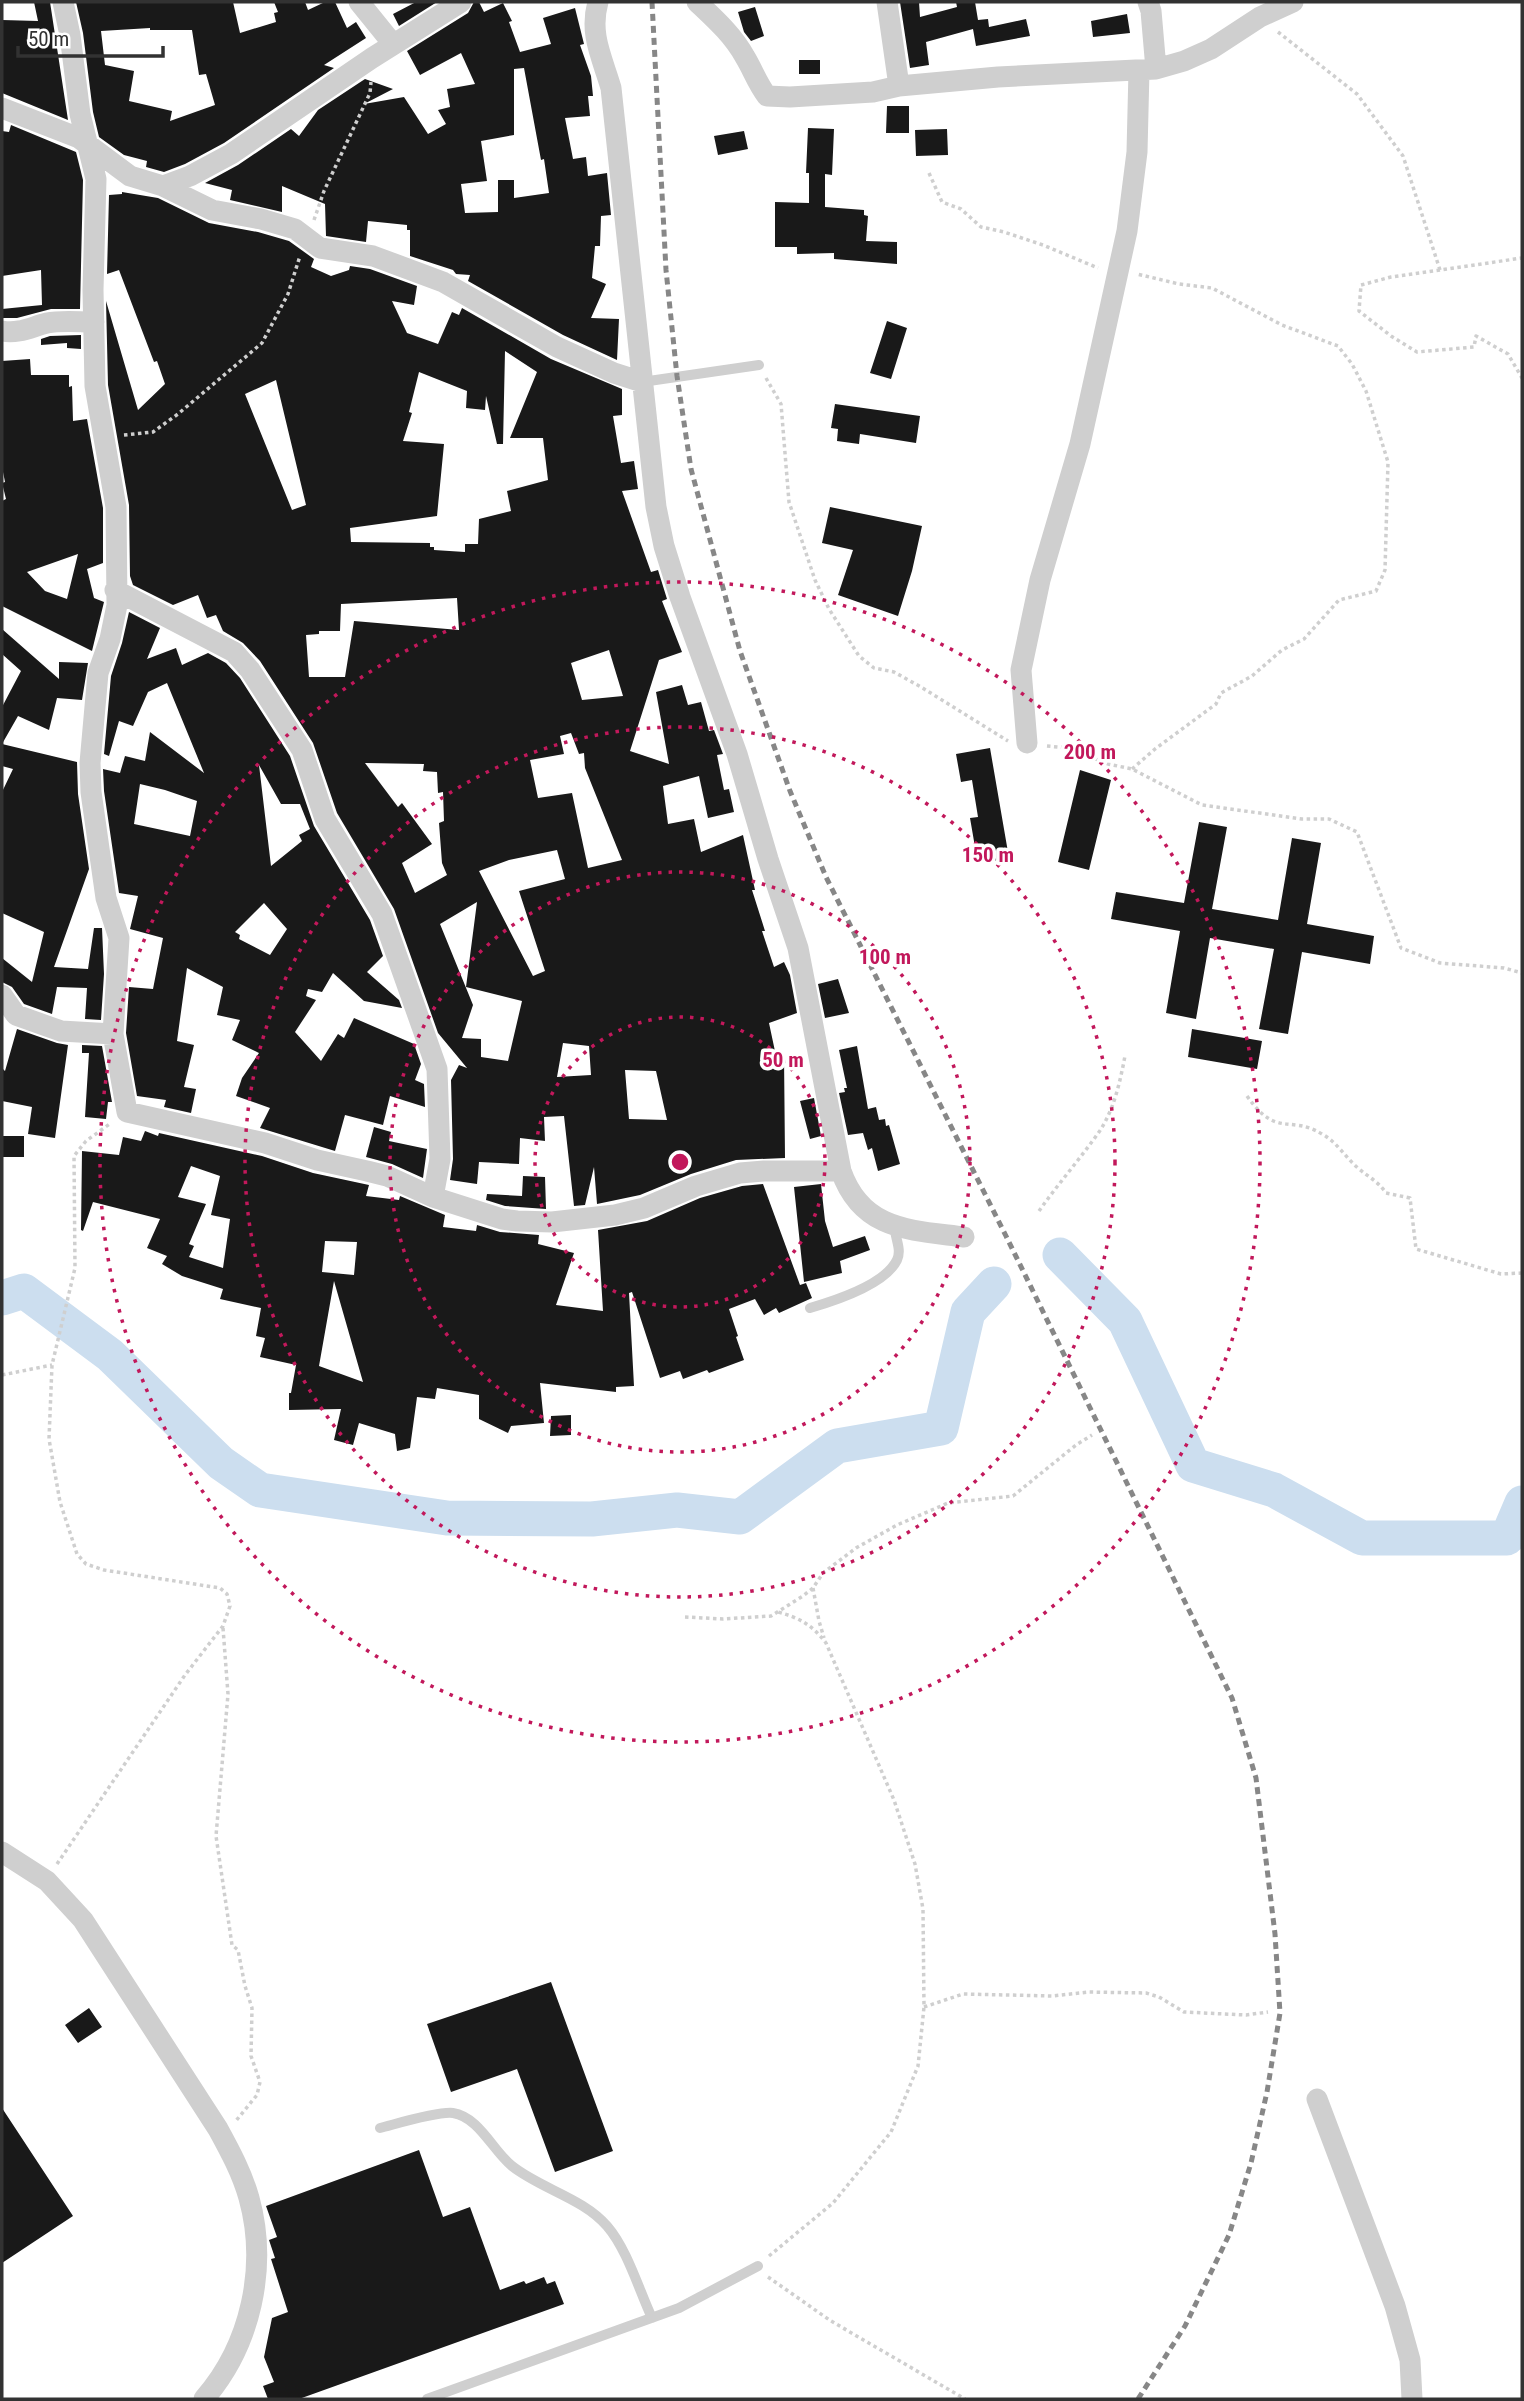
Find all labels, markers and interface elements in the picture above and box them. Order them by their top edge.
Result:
scale bar [18,14,163,58]
text: 50 m [28,27,69,51]
text: 200 m [1064,740,1116,764]
text: 150 m [962,843,1014,867]
text: 100 m [859,945,911,969]
text: 50 m [762,1048,804,1072]
centre of rings [668,1150,692,1174]

